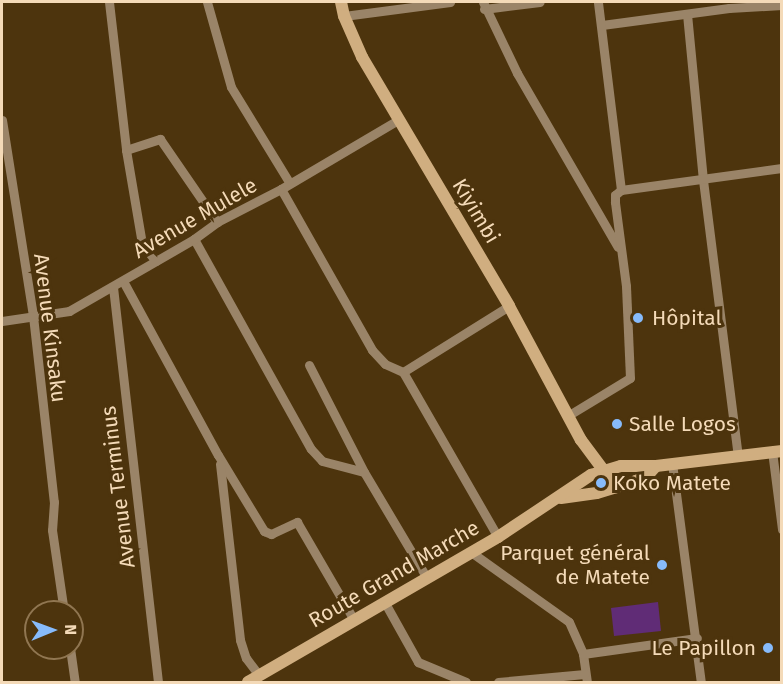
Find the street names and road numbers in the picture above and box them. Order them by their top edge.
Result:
street label: Avenue Mulele [129,172,261,264]
street label: Kiyimbi [447,174,505,248]
street label: Avenue Kinsaku [28,252,72,404]
street label: Avenue Terminus [96,405,140,569]
street label: Route Grand Marche [304,515,484,633]

